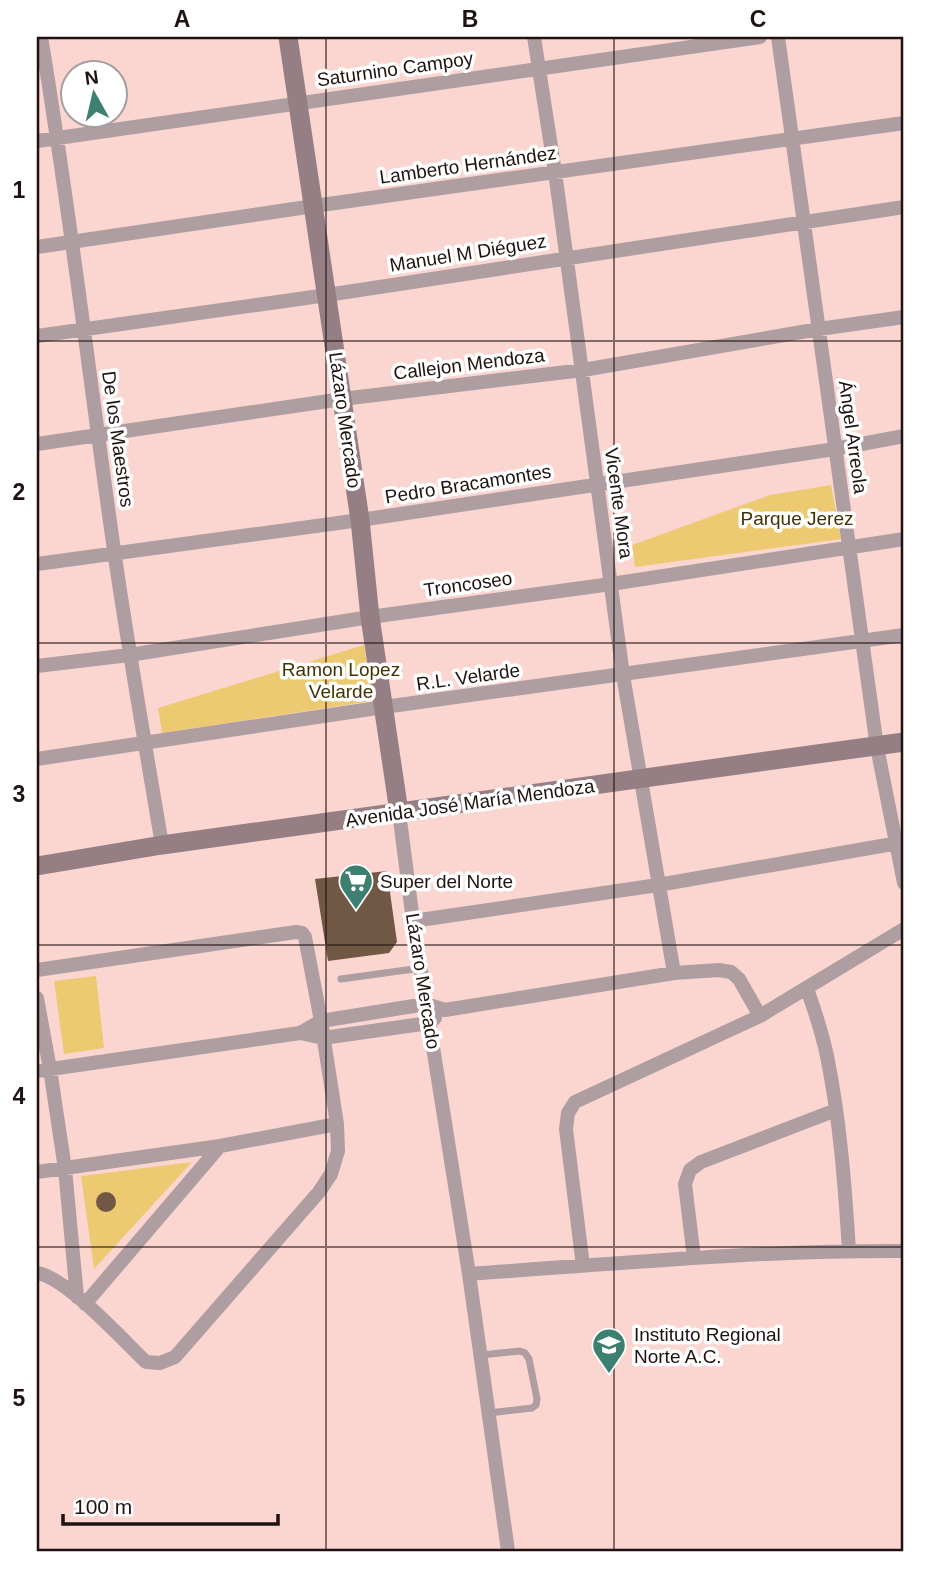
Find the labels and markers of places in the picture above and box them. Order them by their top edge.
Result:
supermarket icon: Super del Norte [337,862,375,911]
place label: Super del Norte [380,871,513,892]
place label: Instituto Regional Norte A.C. [634,1324,781,1367]
school or university icon: Instituto Regional Norte A.C. [590,1326,628,1375]

